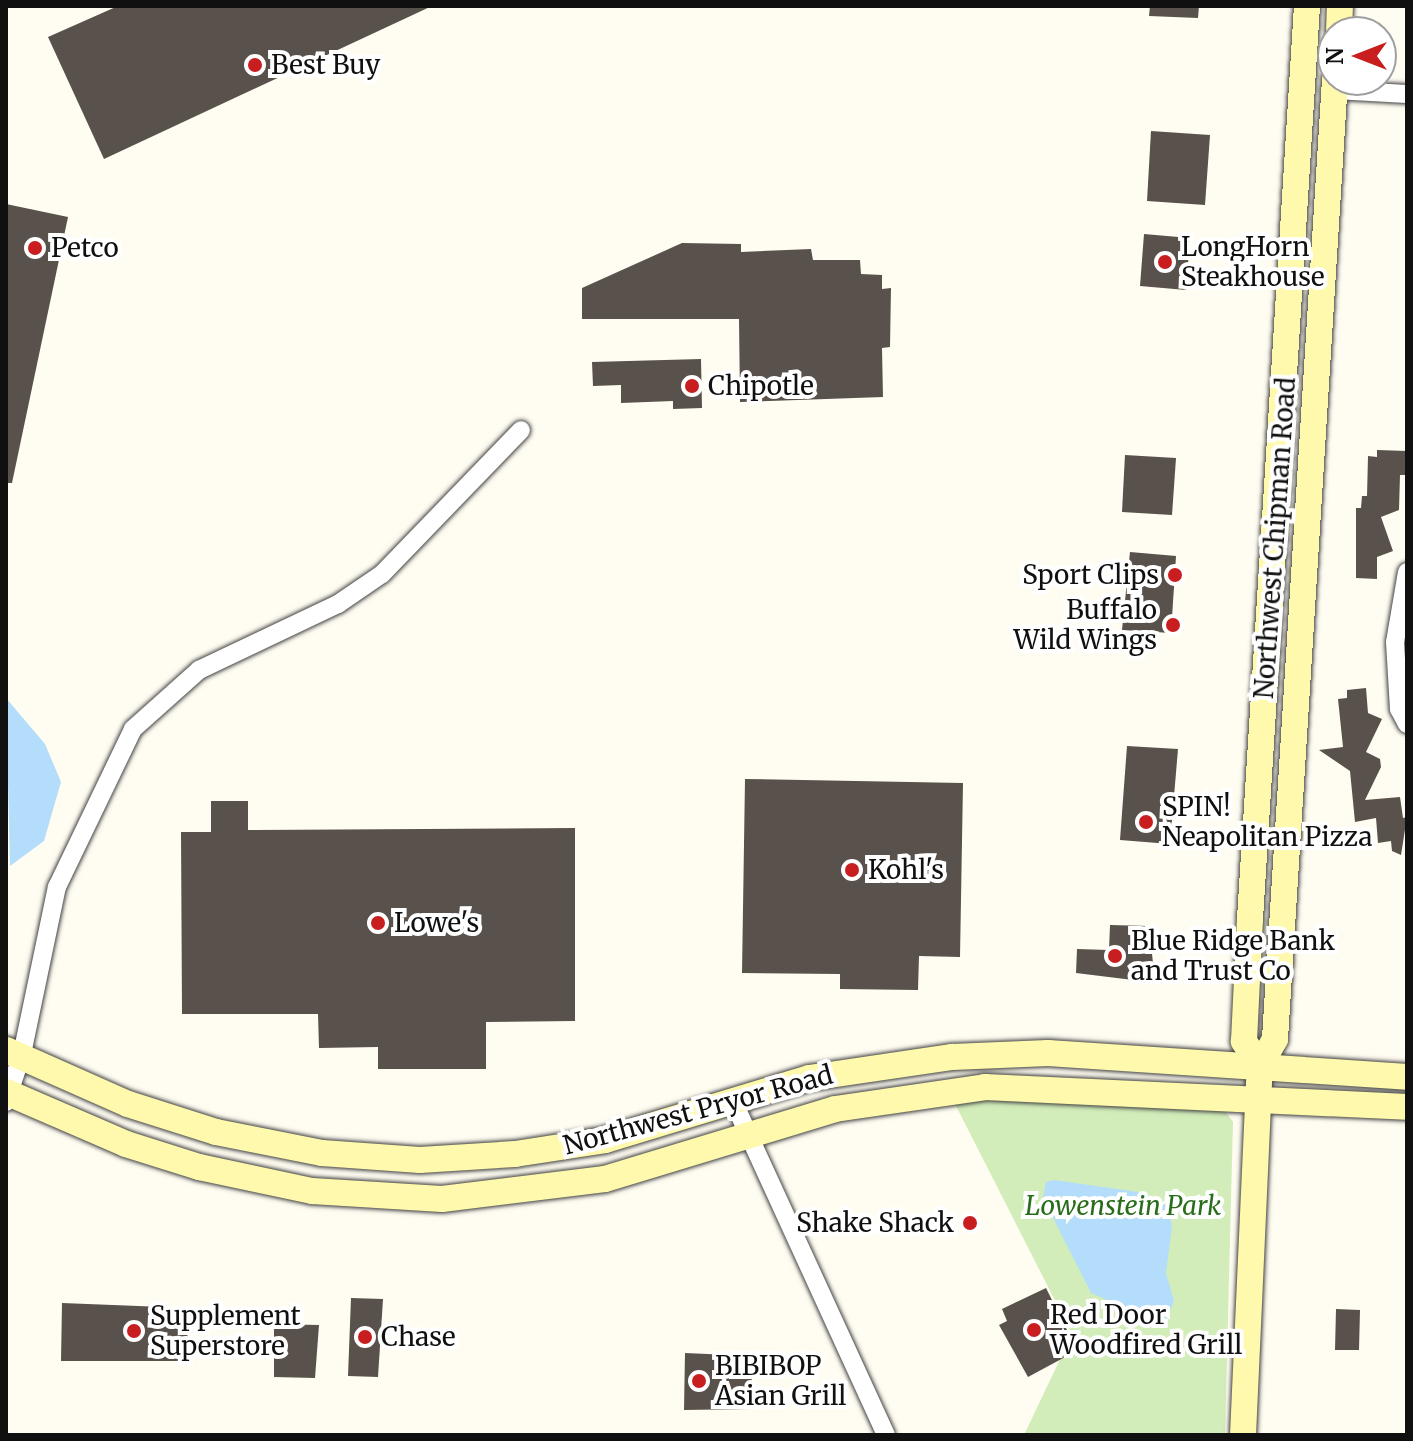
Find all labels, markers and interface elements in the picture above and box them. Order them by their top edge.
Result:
north arrow [1317,16,1397,96]
text: N [1321,47,1349,65]
place label: Best Buy [271,49,380,81]
marker: Best Buy [246,56,264,74]
place label: LongHorn Steakhouse [1181,231,1325,292]
place label: Petco [51,232,119,264]
marker: Petco [26,239,44,257]
marker: LongHorn Steakhouse [1156,253,1174,271]
place label: Chipotle [708,370,814,402]
street label: Northwest Chipman Road [1248,376,1302,700]
marker: Chipotle [683,377,701,395]
place label: Sport Clips [1022,559,1159,591]
marker: Sport Clips [1166,566,1184,584]
place label: Buffalo Wild Wings [1013,594,1157,656]
marker: Buffalo Wild Wings [1164,616,1182,634]
place label: SPIN! Neapolitan Pizza [1162,791,1372,852]
marker: SPIN! Neapolitan Pizza [1137,813,1155,831]
place label: Kohl's [868,854,944,886]
marker: Kohl's [843,861,861,879]
place label: Lowe's [394,907,479,939]
marker: Lowe's [369,914,387,932]
place label: Blue Ridge Bank and Trust Co [1131,925,1335,986]
marker: Blue Ridge Bank and Trust Co [1106,947,1124,965]
street label: Northwest Pryor Road [560,1059,836,1161]
park label: Lowenstein Park [1025,1190,1221,1222]
place label: Shake Shack [796,1207,954,1239]
marker: Shake Shack [961,1214,979,1232]
place label: Red Door Woodfired Grill [1050,1299,1242,1360]
place label: Supplement Superstore [150,1300,301,1362]
place label: Chase [381,1321,456,1353]
marker: Red Door Woodfired Grill [1025,1321,1043,1339]
marker: Supplement Superstore [125,1322,143,1340]
marker: Chase [356,1328,374,1346]
place label: BIBIBOP Asian Grill [715,1350,846,1412]
marker: BIBIBOP Asian Grill [690,1372,708,1390]

